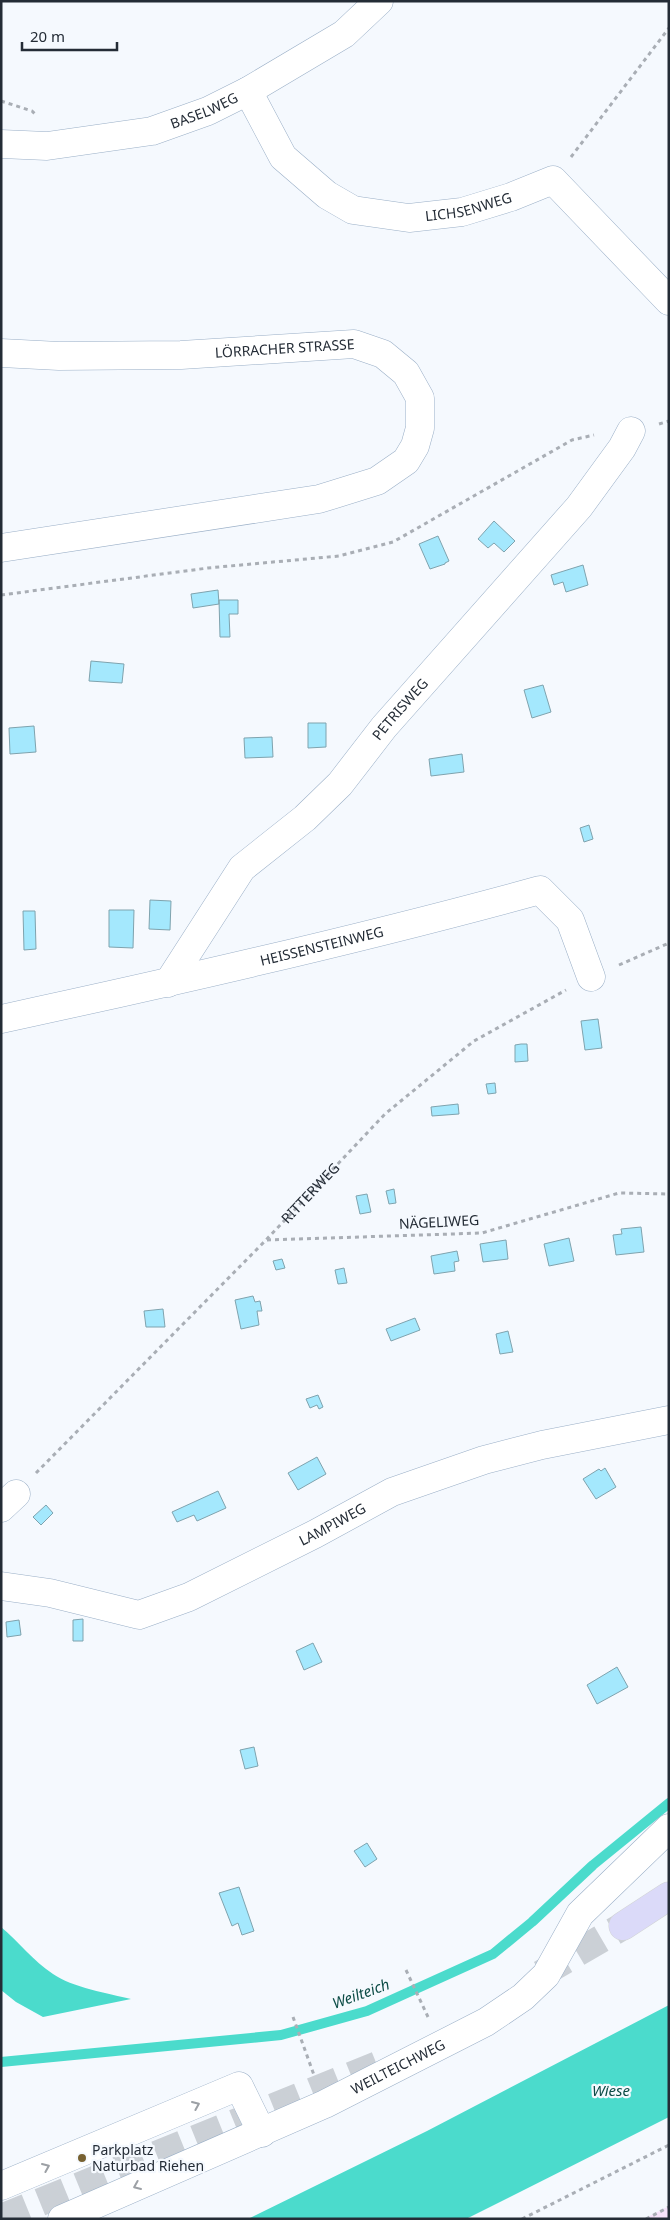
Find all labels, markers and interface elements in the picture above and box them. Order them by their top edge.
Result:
scale bar [22,20,118,52]
text: 20 m [30,26,65,46]
street label: BASELWEG [168,88,241,133]
street label: LICHSENWEG [424,187,514,225]
street label: LÖRRACHER STRASSE [214,334,355,362]
street label: PETRISWEG [367,674,432,744]
street label: HEISSENSTEINWEG [258,921,385,970]
street label: RITTERWEG [277,1158,343,1227]
street label: NÄGELIWEG [398,1210,480,1233]
street label: LAMPIWEG [295,1498,369,1550]
water label: Weilteich [329,1973,392,2013]
street label: WEILTEICHWEG [347,2034,448,2098]
water label: Wiese [592,2080,631,2100]
one-way arrow [191,2100,200,2111]
place label: Parkplatz Naturbad Riehen [92,2140,204,2175]
marker: Parkplatz Naturbad Riehen [76,2152,88,2164]
one-way arrow [41,2163,50,2174]
one-way arrow [133,2180,142,2191]

